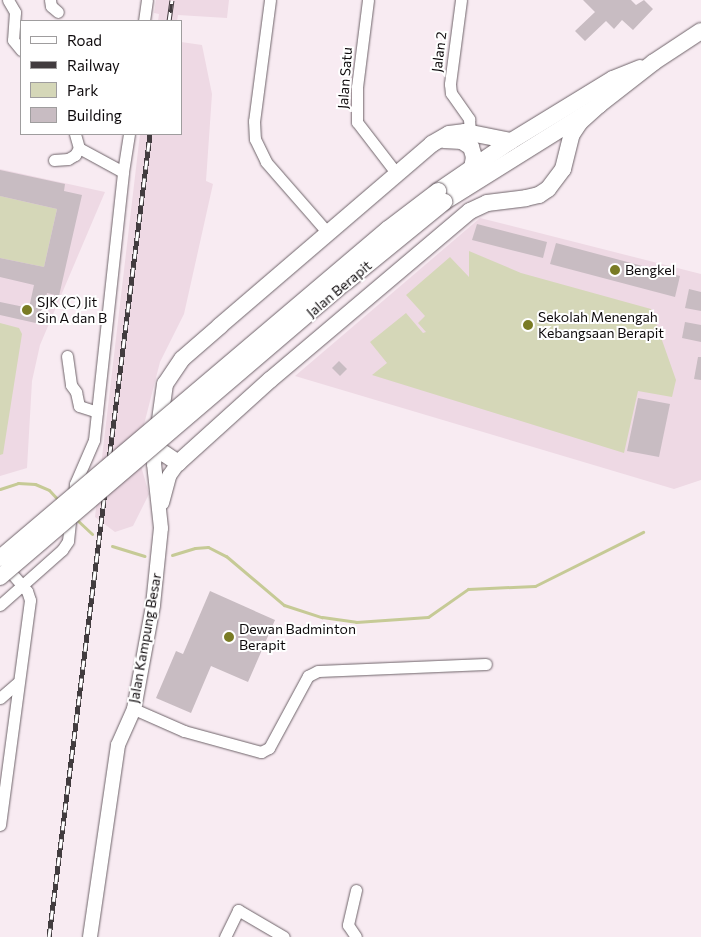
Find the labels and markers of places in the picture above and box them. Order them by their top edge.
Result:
place label: Bengkel [625,262,675,278]
marker: Bengkel [609,264,621,276]
place label: SJK (C) Jit Sin A dan B [37,294,107,326]
marker: SJK (C) Jit Sin A dan B [21,304,33,316]
place label: Sekolah Menengah Kebangsaan Berapit [538,309,664,342]
marker: Sekolah Menengah Kebangsaan Berapit [522,319,534,331]
place label: Dewan Badminton Berapit [239,621,356,654]
marker: Dewan Badminton Berapit [223,631,235,643]

